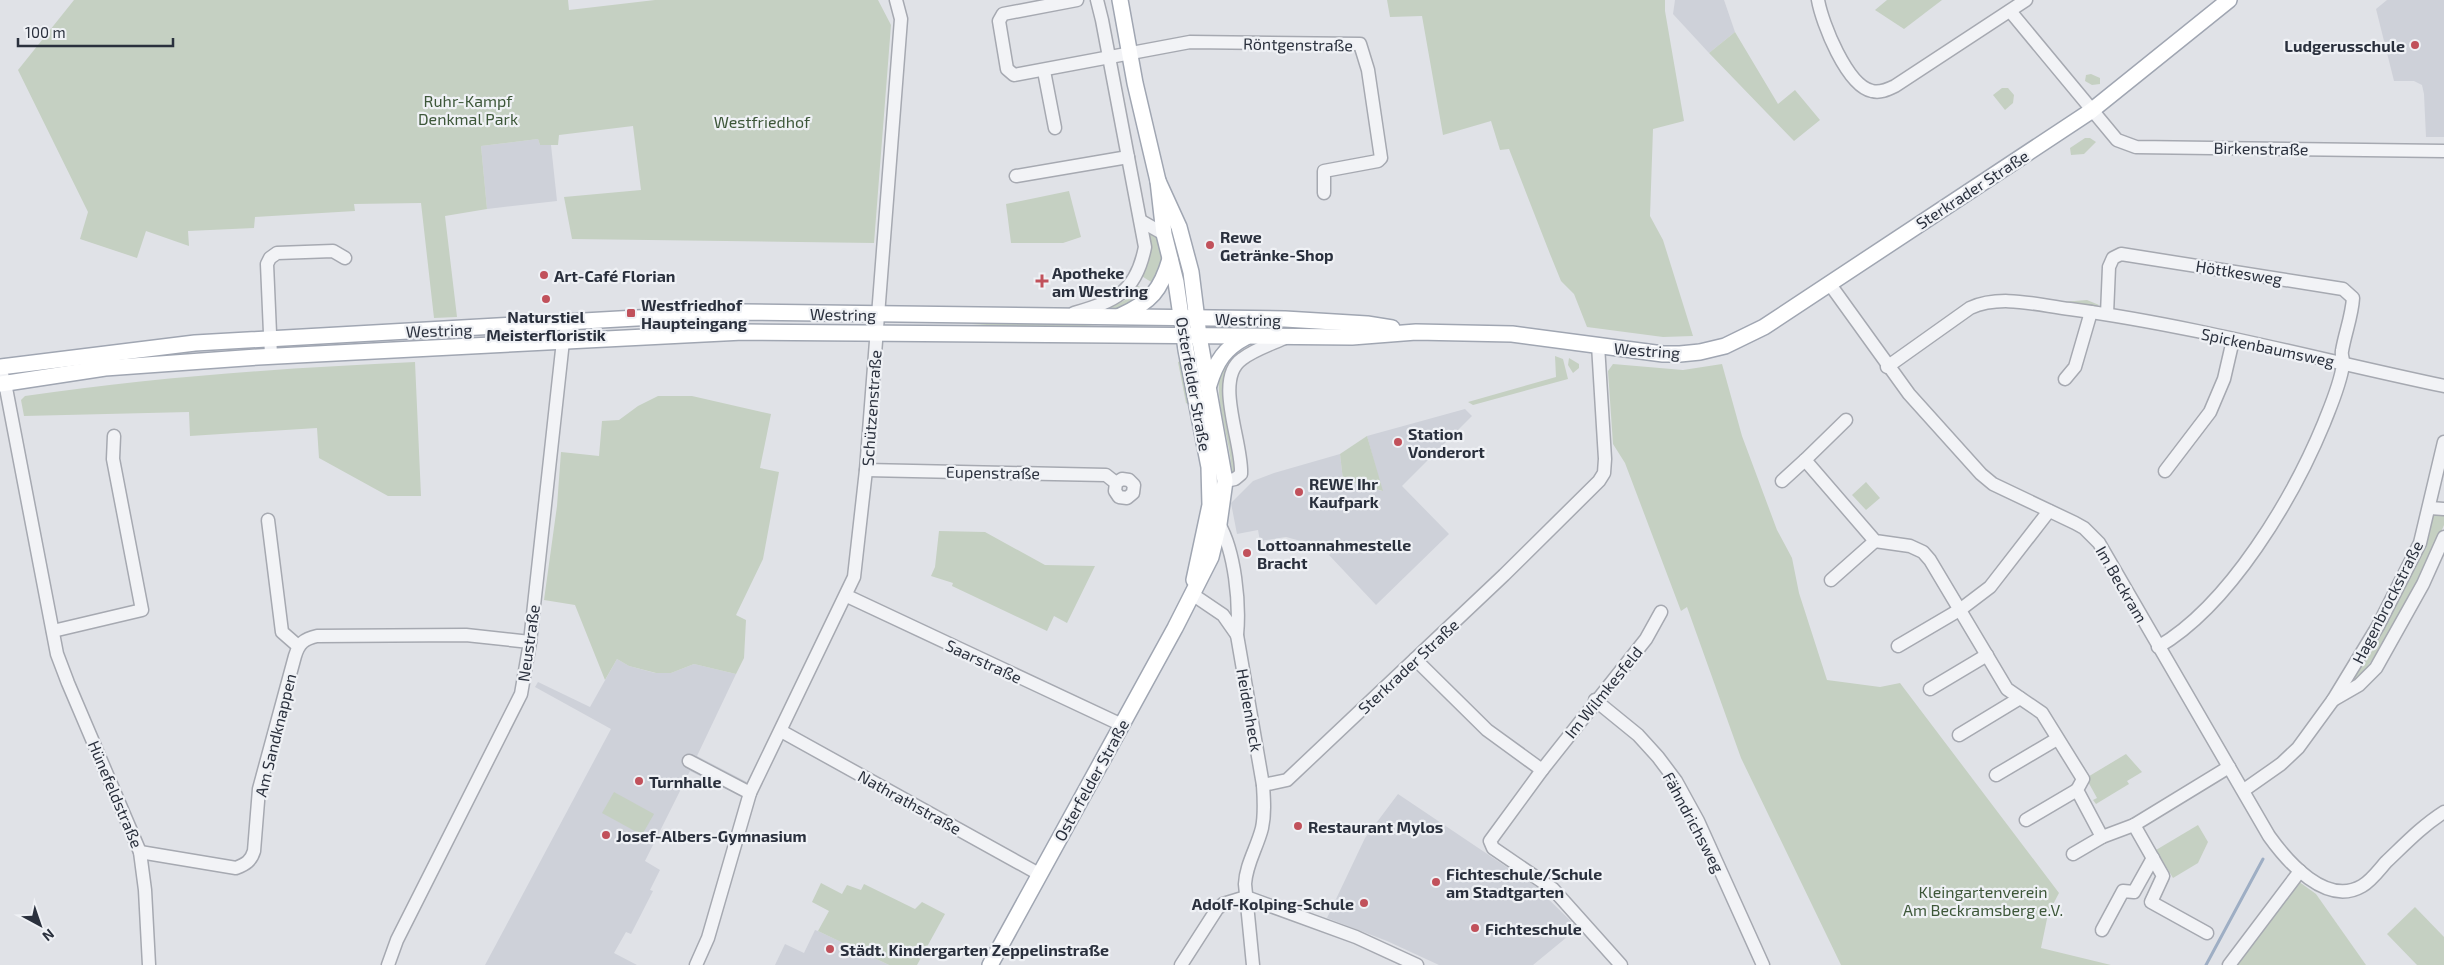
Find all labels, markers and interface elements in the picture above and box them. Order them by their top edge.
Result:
scale bar [18,15,172,47]
text: 100 m [25,23,66,41]
street label: Röntgenstraße [1243,34,1353,54]
place label: Ludgerusschule [2284,36,2405,55]
marker: Ludgerusschule [2409,39,2421,51]
park label: Ruhr-Kampf Denkmal Park [418,91,518,128]
park label: Westfriedhof [714,112,811,131]
street label: Birkenstraße [2213,138,2309,158]
street label: Sterkrader Straße [1912,146,2032,232]
place label: Rewe Getränke-Shop [1220,227,1334,264]
marker: Rewe Getränke-Shop [1204,239,1216,251]
street label: Höttkesweg [2194,256,2284,288]
place label: Apotheke am Westring [1052,263,1149,300]
place label: Art-Café Florian [554,266,675,285]
marker: Art-Café Florian [538,269,550,281]
marker: Apotheke am Westring [1036,275,1048,287]
marker: Naturstiel Meisterfloristik [540,293,552,305]
place label: Westfriedhof Haupteingang [641,295,748,332]
street label: Westring [810,304,876,324]
place label: Naturstiel Meisterfloristik [486,307,606,344]
marker: Westfriedhof Haupteingang [625,307,637,319]
street label: Westring [1215,309,1281,329]
street label: Osterfelder Straße [1173,315,1215,453]
street label: Westring [406,319,473,341]
street label: Spickenbaumsweg [2200,324,2336,370]
street label: Westring [1613,338,1681,362]
street label: Schützenstraße [857,349,885,467]
place label: Station Vonderort [1408,424,1485,461]
marker: Station Vonderort [1392,436,1404,448]
street label: Eupenstraße [946,462,1040,482]
place label: REWE Ihr Kaufpark [1309,474,1379,511]
marker: REWE Ihr Kaufpark [1293,486,1305,498]
place label: Lottoannahmestelle Bracht [1257,535,1411,572]
street label: Hagenbrockstraße [2348,537,2426,667]
street label: Im Beckram [2092,542,2152,626]
marker: Lottoannahmestelle Bracht [1241,547,1253,559]
street label: Neustraße [513,603,543,683]
street label: Sterkrader Straße [1354,615,1462,717]
street label: Saarstraße [943,635,1025,687]
street label: Im Wilmkesfeld [1560,642,1646,742]
street label: Heidenheck [1233,667,1267,753]
street label: Am Sandknappen [250,671,300,799]
street label: Osterfelder Straße [1050,716,1132,844]
street label: Hünefeldstraße [85,737,147,851]
street label: Nathrathstraße [855,766,965,838]
street label: Fähndrichsweg [1660,768,1728,876]
place label: Turnhalle [649,772,722,791]
marker: Turnhalle [633,775,645,787]
place label: Restaurant Mylos [1308,817,1443,837]
marker: Restaurant Mylos [1292,820,1304,832]
place label: Josef-Albers-Gymnasium [616,826,807,846]
marker: Josef-Albers-Gymnasium [600,829,612,841]
place label: Fichteschule/Schule am Stadtgarten [1446,864,1602,901]
marker: Fichteschule/Schule am Stadtgarten [1430,876,1442,888]
park label: Kleingartenverein Am Beckramsberg e.V. [1903,882,2063,919]
place label: Adolf-Kolping-Schule [1192,894,1354,913]
marker: Adolf-Kolping-Schule [1358,897,1370,909]
north arrow [15,900,65,950]
place label: Fichteschule [1485,919,1582,938]
marker: Fichteschule [1469,922,1481,934]
text: N [39,926,58,945]
place label: Städt. Kindergarten Zeppelinstraße [840,940,1109,959]
marker: Städt. Kindergarten Zeppelinstraße [824,943,836,955]

